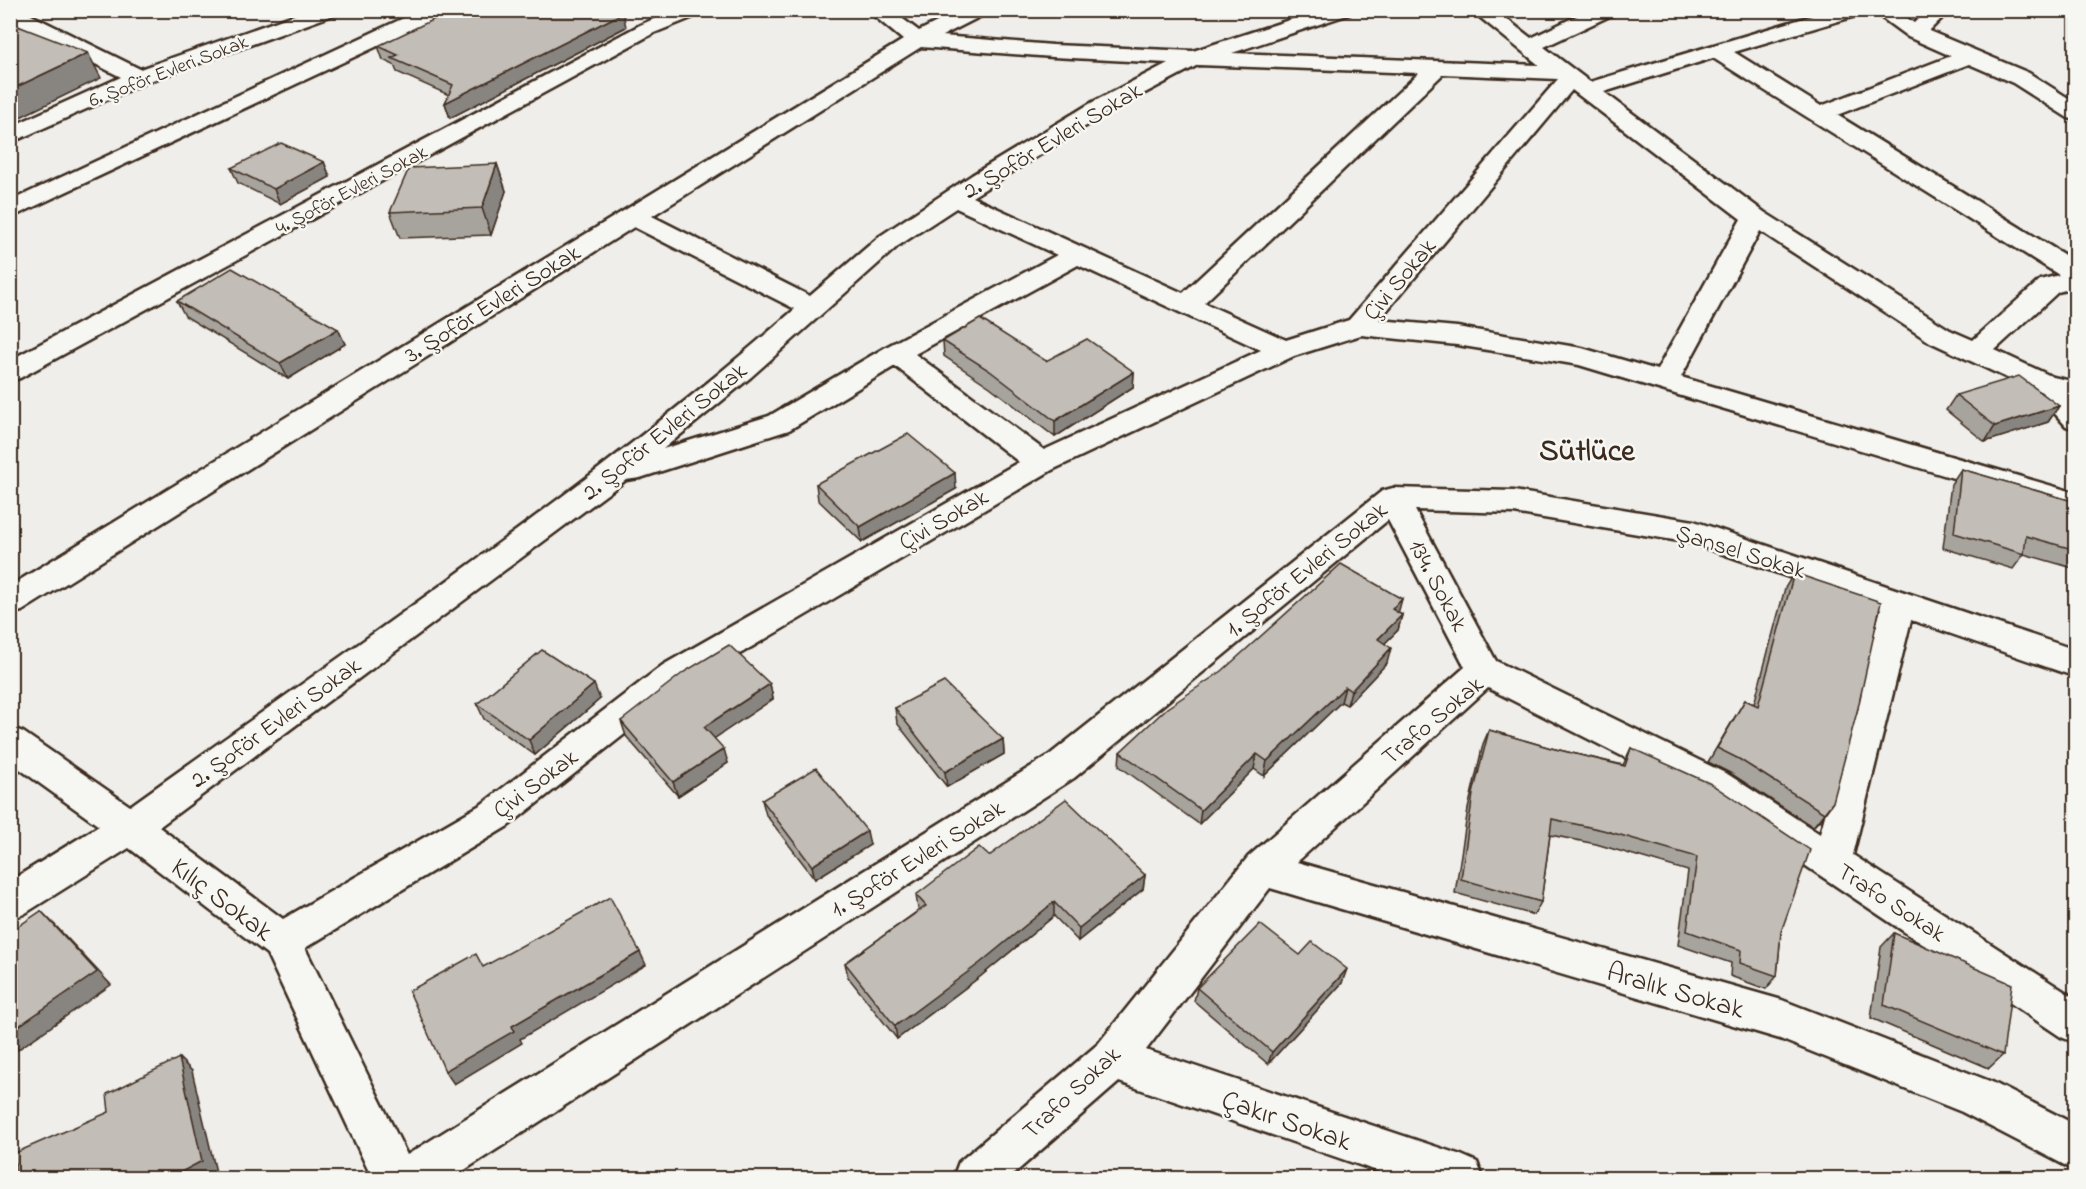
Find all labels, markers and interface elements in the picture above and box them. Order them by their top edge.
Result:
street label: 6. Şoför Evleri Sokak [85,28,253,116]
street label: 2. Şoför Evleri Sokak [957,74,1150,210]
street label: 4. Şoför Evleri Sokak [271,139,433,243]
street label: Çivi Sokak [1356,231,1446,329]
street label: 3. Şoför Evleri Sokak [398,237,589,373]
street label: 2. Şoför Evleri Sokak [575,355,756,511]
district label: Sütlüce [1539,431,1636,475]
street label: Çivi Sokak [893,481,996,561]
street label: 1. Şoför Evleri Sokak [1219,494,1396,647]
street label: Şansel Sokak [1671,517,1810,590]
street label: 134. Sokak [1398,534,1476,639]
street label: 2. Şoför Evleri Sokak [184,650,370,798]
street label: Trafo Sokak [1375,669,1493,775]
street label: Çivi Sokak [487,741,587,829]
street label: 1. Şoför Evleri Sokak [824,792,1013,928]
street label: Kılıç Sokak [161,849,281,953]
street label: Trafo Sokak [1829,856,1952,953]
street label: Aralık Sokak [1601,953,1749,1032]
street label: Trafo Sokak [1016,1039,1130,1149]
street label: Çakır Sokak [1215,1081,1357,1164]

